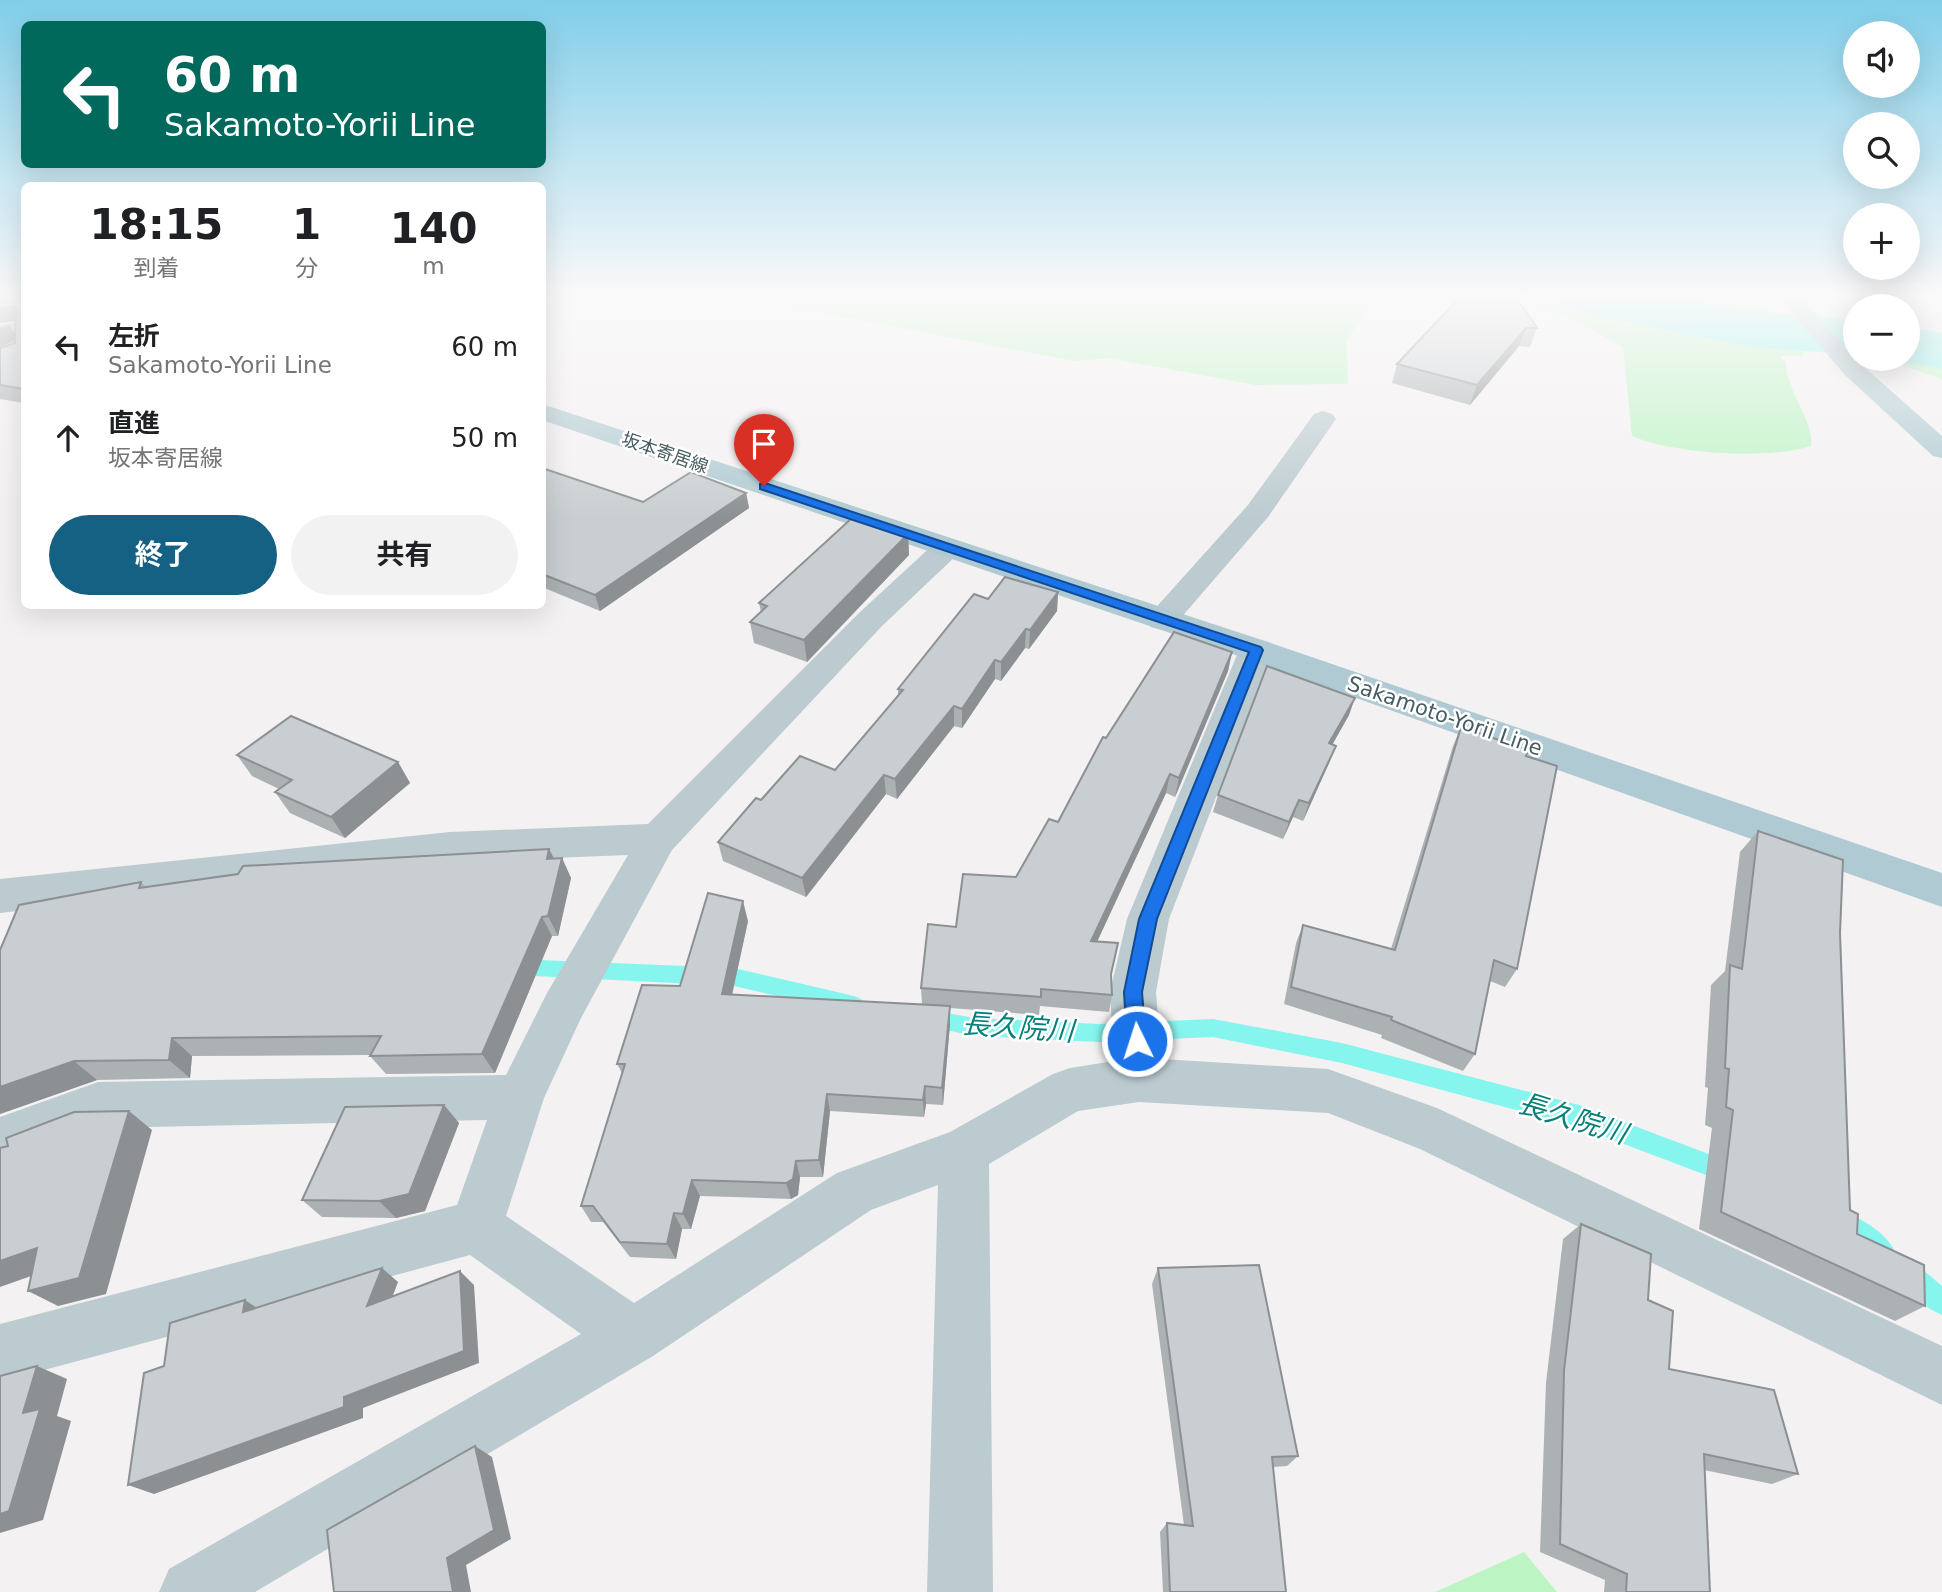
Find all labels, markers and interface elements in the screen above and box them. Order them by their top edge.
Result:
map controls [1843,21,1920,371]
button: sound [1843,21,1920,98]
text: 60 m [164,47,300,104]
icon: left [49,49,140,140]
text: Sakamoto-Yorii Line [164,106,475,144]
button: search [1843,112,1920,189]
text: 18:15 [90,200,223,249]
text: 1 [292,200,321,249]
button: + [1843,203,1920,280]
text: 140 [390,204,477,253]
text: m [422,253,445,279]
text: 到着 [133,255,179,281]
text: 分 [295,255,318,281]
button: − [1843,294,1920,371]
text: 左折 [108,321,160,351]
icon: left [49,328,87,366]
text: 60 m [451,332,518,362]
text: Sakamoto-Yorii Line [108,352,332,378]
text: 直進 [108,408,160,438]
pin [734,414,794,486]
icon: ahead [49,419,87,457]
text: 50 m [451,423,518,453]
icon: arrive [745,425,783,463]
street label: 坂本寄居線 [619,428,711,477]
text: 坂本寄居線 [108,445,223,471]
button: 終了 [49,515,277,595]
button: 共有 [291,515,518,595]
street label: Sakamoto-Yorii Line [1344,671,1546,761]
position arrow [1100,1004,1174,1078]
water label: 長久院川 [961,1007,1078,1048]
water label: 長久院川 [1514,1086,1634,1152]

